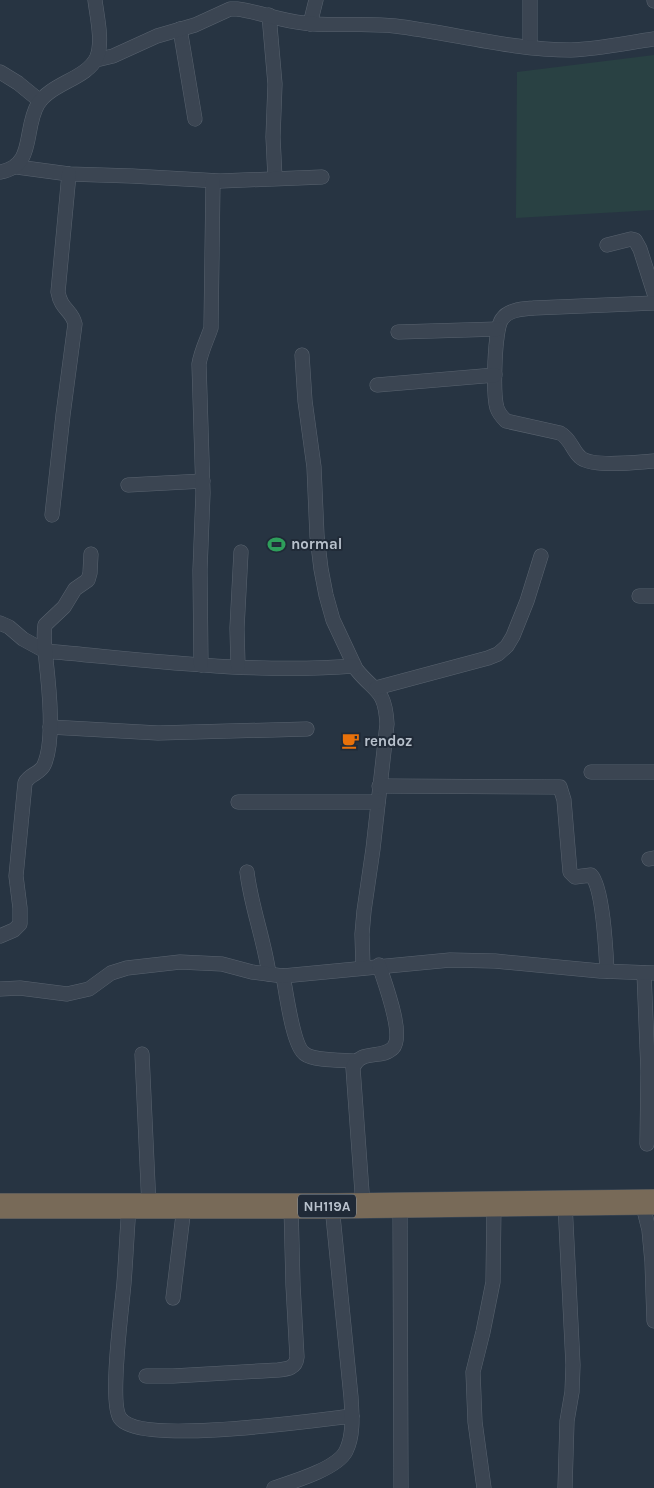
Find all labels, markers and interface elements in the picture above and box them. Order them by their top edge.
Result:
sports icon: normal [267,534,287,554]
place label: normal [291,535,342,553]
cafe icon: rendoz [340,731,360,751]
place label: rendoz [364,732,412,750]
road number: NH119A [298,1194,356,1218]

